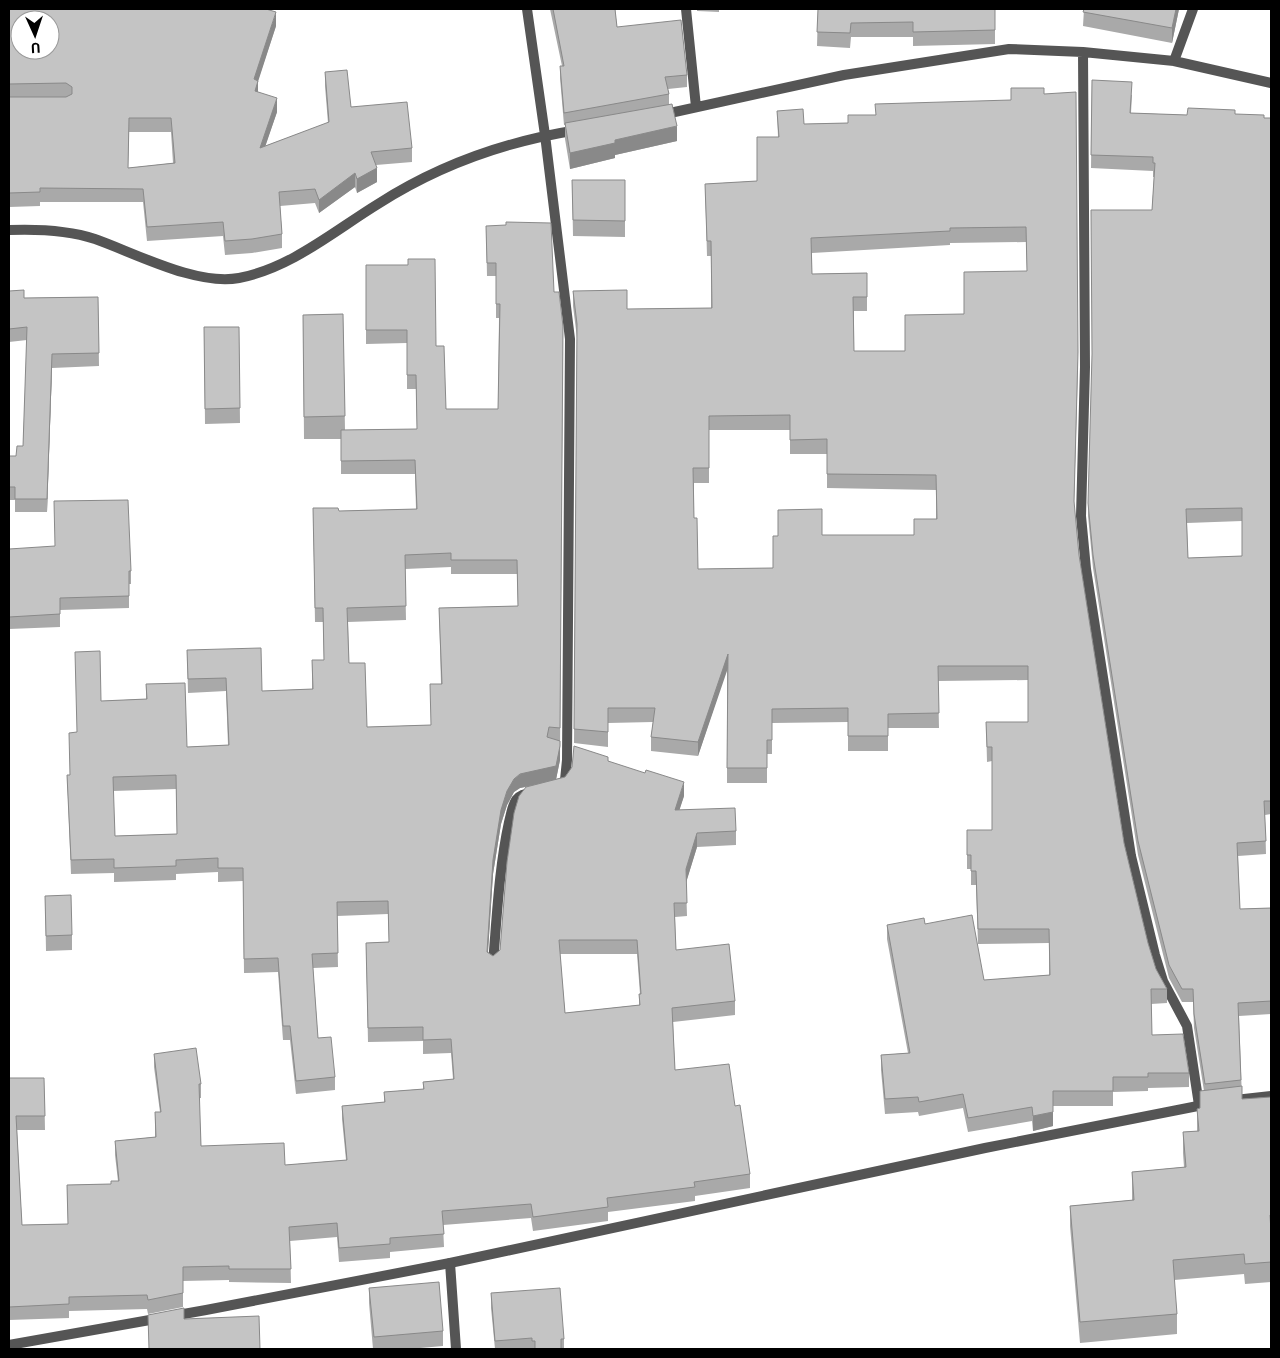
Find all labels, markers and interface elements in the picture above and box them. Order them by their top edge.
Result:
north arrow [10,10,60,60]
text: U [31,40,41,56]

